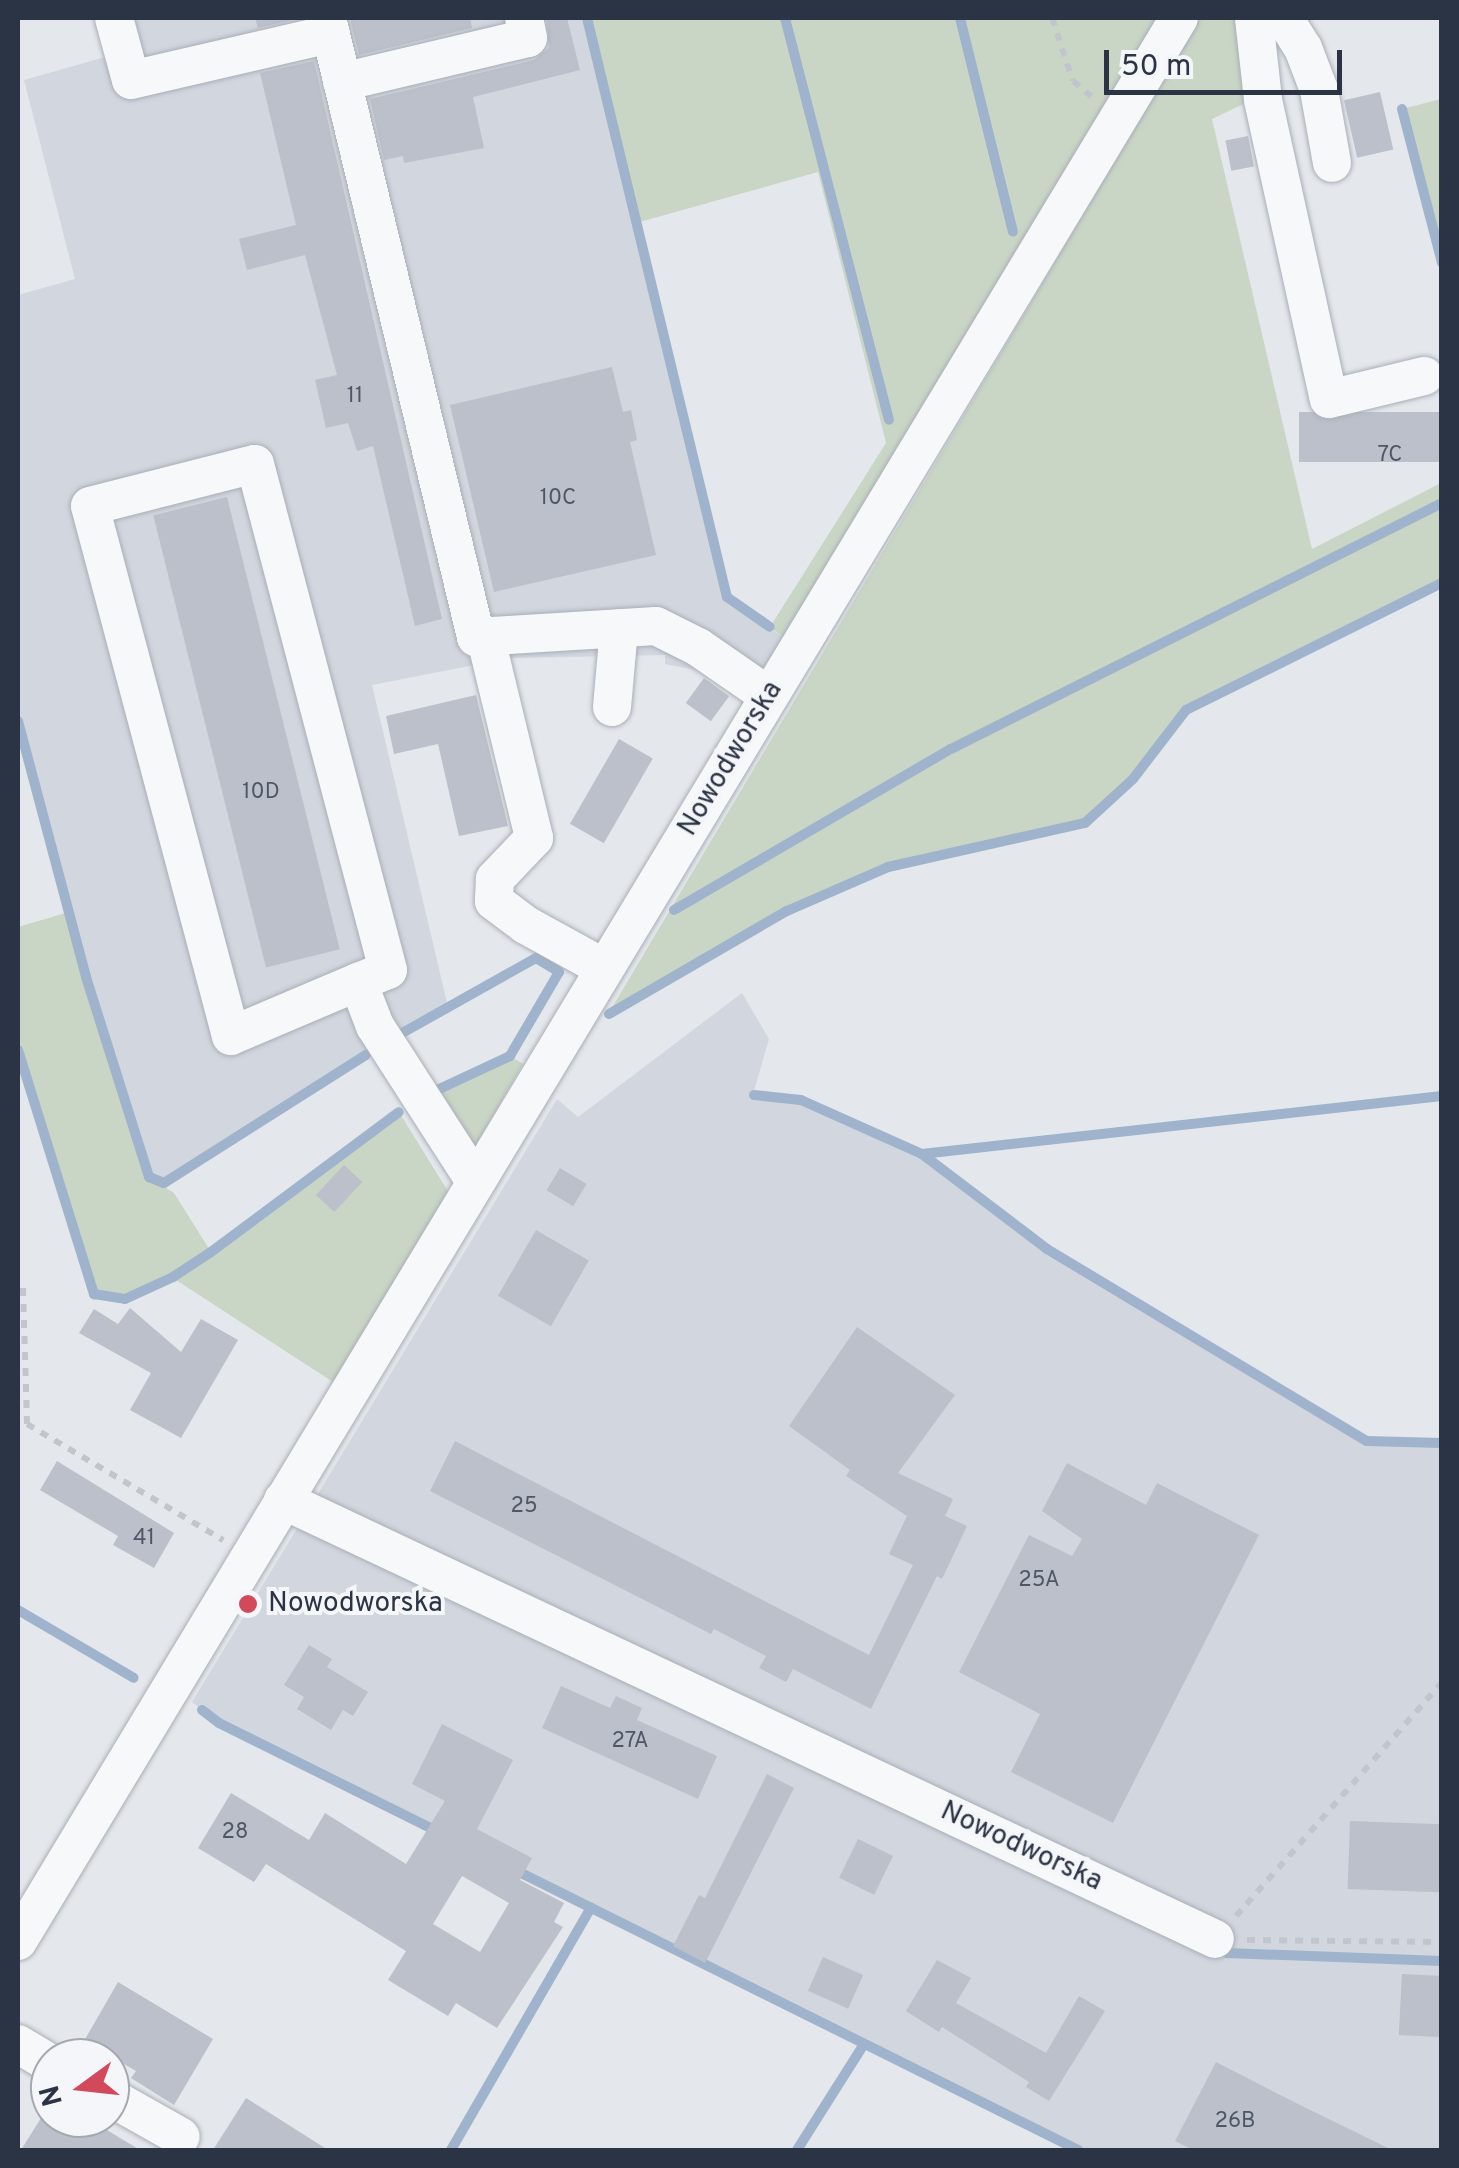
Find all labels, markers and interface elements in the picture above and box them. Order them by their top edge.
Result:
scale bar [1109,30,1346,92]
text: 50 m [1121,49,1191,86]
house number: 11 [347,384,363,410]
house number: 7C [1378,443,1402,469]
house number: 10C [540,486,576,512]
street label: Nowodworska [672,676,790,842]
house number: 10D [242,780,280,806]
house number: 25 [510,1494,538,1520]
house number: 41 [133,1526,155,1552]
house number: 25A [1018,1568,1060,1594]
place label: Nowodworska [268,1587,443,1621]
marker: Nowodworska [237,1593,259,1615]
house number: 27A [611,1729,649,1755]
street label: Nowodworska [935,1795,1107,1899]
house number: 28 [222,1820,248,1846]
north arrow [30,2038,130,2138]
text: N [33,2081,73,2110]
house number: 26B [1214,2109,1256,2135]

